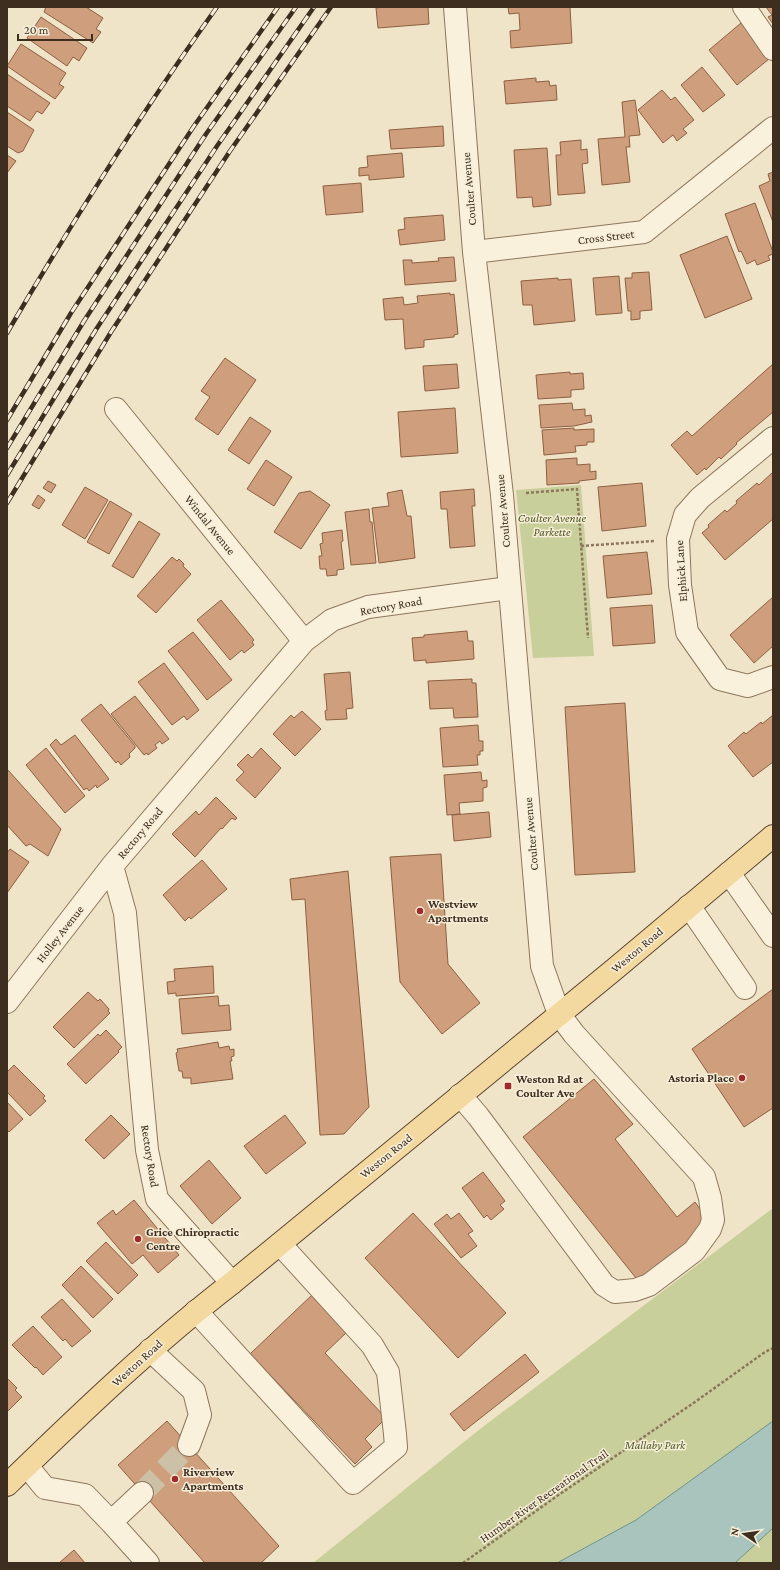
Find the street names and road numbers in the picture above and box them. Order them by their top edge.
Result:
street label: Coulter Avenue [459,152,479,226]
street label: Cross Street [577,226,636,247]
street label: Coulter Avenue [493,474,513,548]
street label: Windal Avenue [182,492,238,558]
street label: Elphick Lane [672,540,690,602]
street label: Rectory Road [359,594,424,618]
street label: Coulter Avenue [521,797,541,871]
street label: Rectory Road [114,804,166,862]
street label: Holley Avenue [33,903,87,965]
street label: Weston Road [608,924,666,976]
street label: Rectory Road [138,1124,162,1189]
street label: Weston Road [357,1130,416,1181]
street label: Weston Road [109,1336,166,1389]
street label: Humber River Recreational Trail [477,1446,611,1546]

